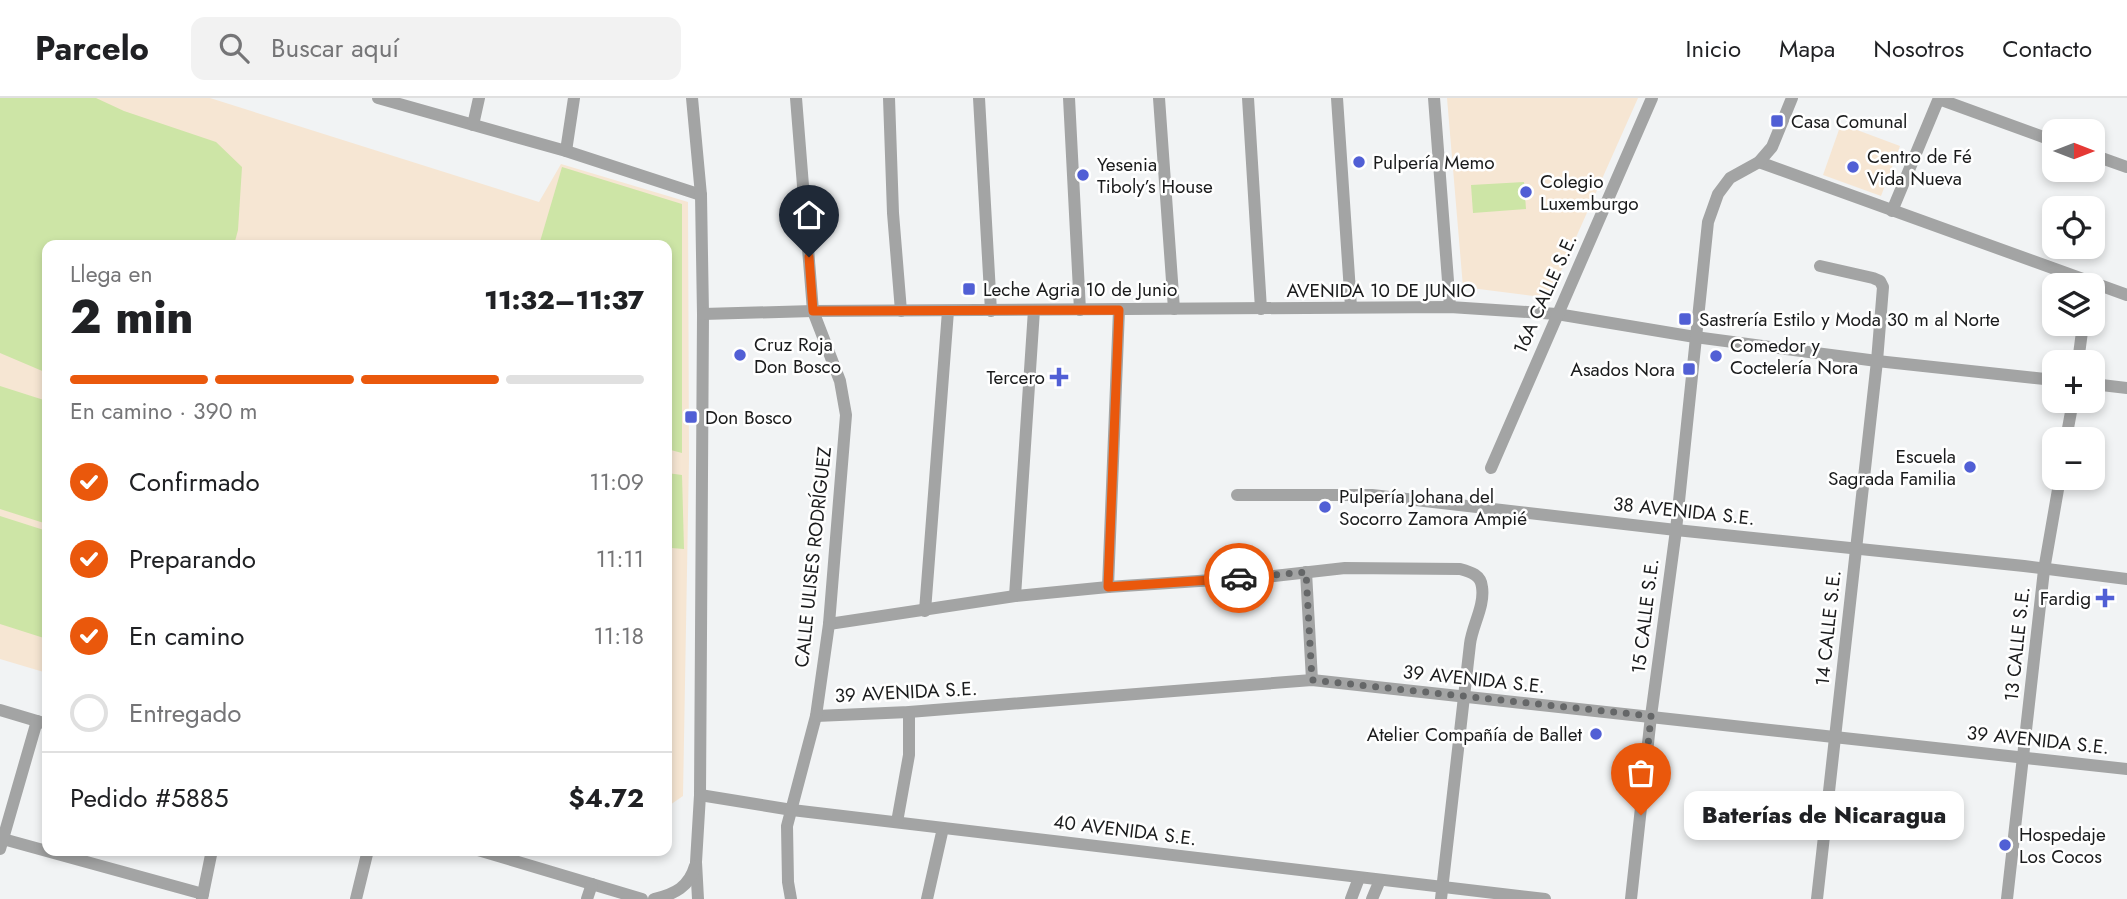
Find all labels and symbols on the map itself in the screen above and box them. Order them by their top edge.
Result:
place label: Casa Comunal [1791,108,1907,135]
marker: Casa Comunal [1769,113,1785,129]
north arrow [2042,119,2105,182]
place label: Centro de Fé Vida Nueva [1867,143,1972,192]
place label: Pulpería Memo [1373,149,1495,176]
place label: Yesenia Tiboly’s House [1097,151,1213,200]
marker: Pulpería Memo [1351,154,1367,170]
marker: Centro de Fé Vida Nueva [1845,159,1861,175]
marker: Yesenia Tiboly’s House [1075,167,1091,183]
place label: Colegio Luxemburgo [1540,168,1639,217]
marker: Colegio Luxemburgo [1518,184,1534,200]
pin [779,185,839,257]
street label: 16A CALLE S.E. [1507,230,1583,358]
place label: Leche Agria 10 de Junio [983,276,1177,303]
street label: AVENIDA 10 DE JUNIO [1286,277,1476,304]
marker: Leche Agria 10 de Junio [961,281,977,297]
place label: Sastrería Estilo y Moda 30 m al Norte [1699,306,2000,333]
marker: Sastrería Estilo y Moda 30 m al Norte [1677,311,1693,327]
place label: Cruz Roja Don Bosco [754,331,841,380]
place label: Comedor y Coctelería Nora [1730,332,1858,381]
marker: Cruz Roja Don Bosco [732,347,748,363]
marker: Comedor y Coctelería Nora [1708,348,1724,364]
place label: Asados Nora [1570,356,1675,383]
marker: Asados Nora [1681,361,1697,377]
place label: Tercero [987,364,1045,391]
marker: Tercero [1051,369,1067,385]
place label: Don Bosco [705,404,792,431]
marker: Don Bosco [683,409,699,425]
place label: Escuela Sagrada Familia [1828,443,1956,492]
street label: CALLE ULISES RODRÍGUEZ [788,445,838,669]
marker: Escuela Sagrada Familia [1962,459,1978,475]
place label: Pulpería Johana del Socorro Zamora Ampié [1339,483,1527,532]
street label: 38 AVENIDA S.E. [1612,490,1756,532]
marker: Pulpería Johana del Socorro Zamora Ampié [1317,499,1333,515]
courier [1204,543,1274,613]
street label: 15 CALLE S.E. [1625,557,1665,675]
street label: 14 CALLE S.E. [1809,569,1847,687]
street label: 13 CALLE S.E. [1998,585,2036,703]
place label: Fardig [2040,585,2091,612]
marker: Fardig [2097,590,2113,606]
street label: 39 AVENIDA S.E. [1402,658,1546,700]
street label: 39 AVENIDA S.E. [834,675,978,709]
street label: 39 AVENIDA S.E. [1966,719,2110,761]
place label: Atelier Compañía de Ballet [1367,721,1582,748]
marker: Atelier Compañía de Ballet [1588,726,1604,742]
pin [1611,743,1671,815]
callout: Baterías de Nicaragua [1683,790,1963,840]
street label: 40 AVENIDA S.E. [1052,808,1198,852]
place label: Hospedaje Los Cocos [2019,821,2106,870]
marker: Hospedaje Los Cocos [1997,837,2013,853]

